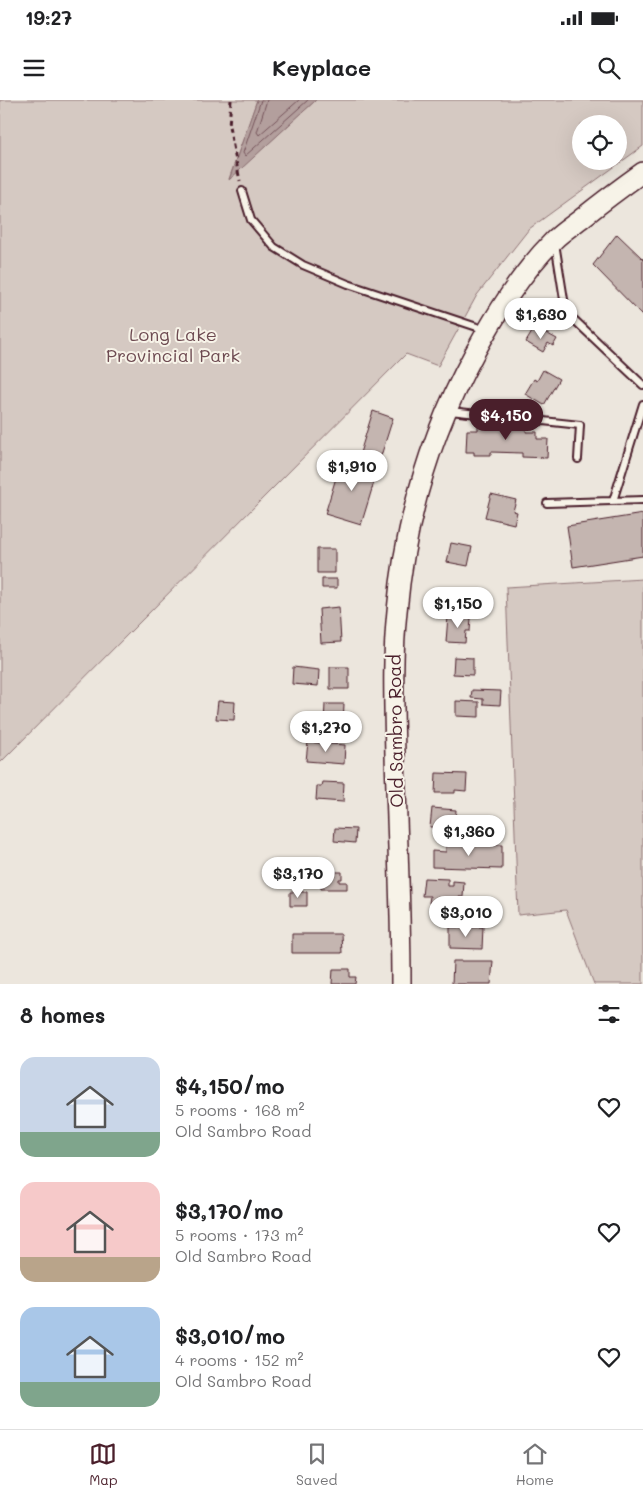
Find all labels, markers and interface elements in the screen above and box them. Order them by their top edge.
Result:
text: 19:27 [25,5,72,30]
text: Keyplace [272,53,371,82]
icon: menu [20,54,48,82]
icon: search [595,54,623,82]
map controls [572,115,627,170]
button: locate [572,115,627,170]
pin: $1,630 [500,298,582,340]
text: $1,630 [515,303,567,324]
park label: Long Lake Provincial Park [106,322,240,367]
pin: $4,150 [465,398,547,441]
text: $4,150 [480,404,532,425]
pin: $1,910 [311,450,393,492]
text: $1,910 [328,455,376,476]
pin: $1,150 [417,586,499,629]
text: $1,150 [434,592,482,613]
street label: Old Sambro Road [382,654,408,808]
pin: $1,270 [285,710,367,753]
text: $1,270 [301,716,351,737]
pin: $1,360 [428,814,510,857]
text: $1,360 [443,820,495,841]
pin: $3,170 [257,856,339,899]
text: $3,170 [273,862,323,883]
pin: $3,010 [425,896,507,938]
text: $3,010 [440,901,492,922]
icon: filters [595,1000,623,1028]
text: 8 homes [20,1001,105,1028]
text: $4,150/mo [175,1072,285,1099]
icon: home [60,1077,120,1137]
icon: heart [595,1093,623,1121]
text: 5 rooms · 168 m² [175,1099,305,1120]
text: Old Sambro Road [175,1120,311,1141]
text: $3,170/mo [175,1197,283,1224]
icon: home [60,1202,120,1262]
icon: heart [595,1218,623,1246]
text: 5 rooms · 173 m² [175,1224,304,1245]
text: Old Sambro Road [175,1245,311,1266]
text: $3,010/mo [175,1322,285,1349]
icon: home [60,1327,120,1387]
icon: heart [595,1343,623,1371]
text: 4 rooms · 152 m² [175,1349,304,1370]
text: Old Sambro Road [175,1370,311,1391]
tab: Map [89,1440,118,1489]
tab: Saved [296,1440,337,1489]
tab: Home [516,1440,554,1489]

